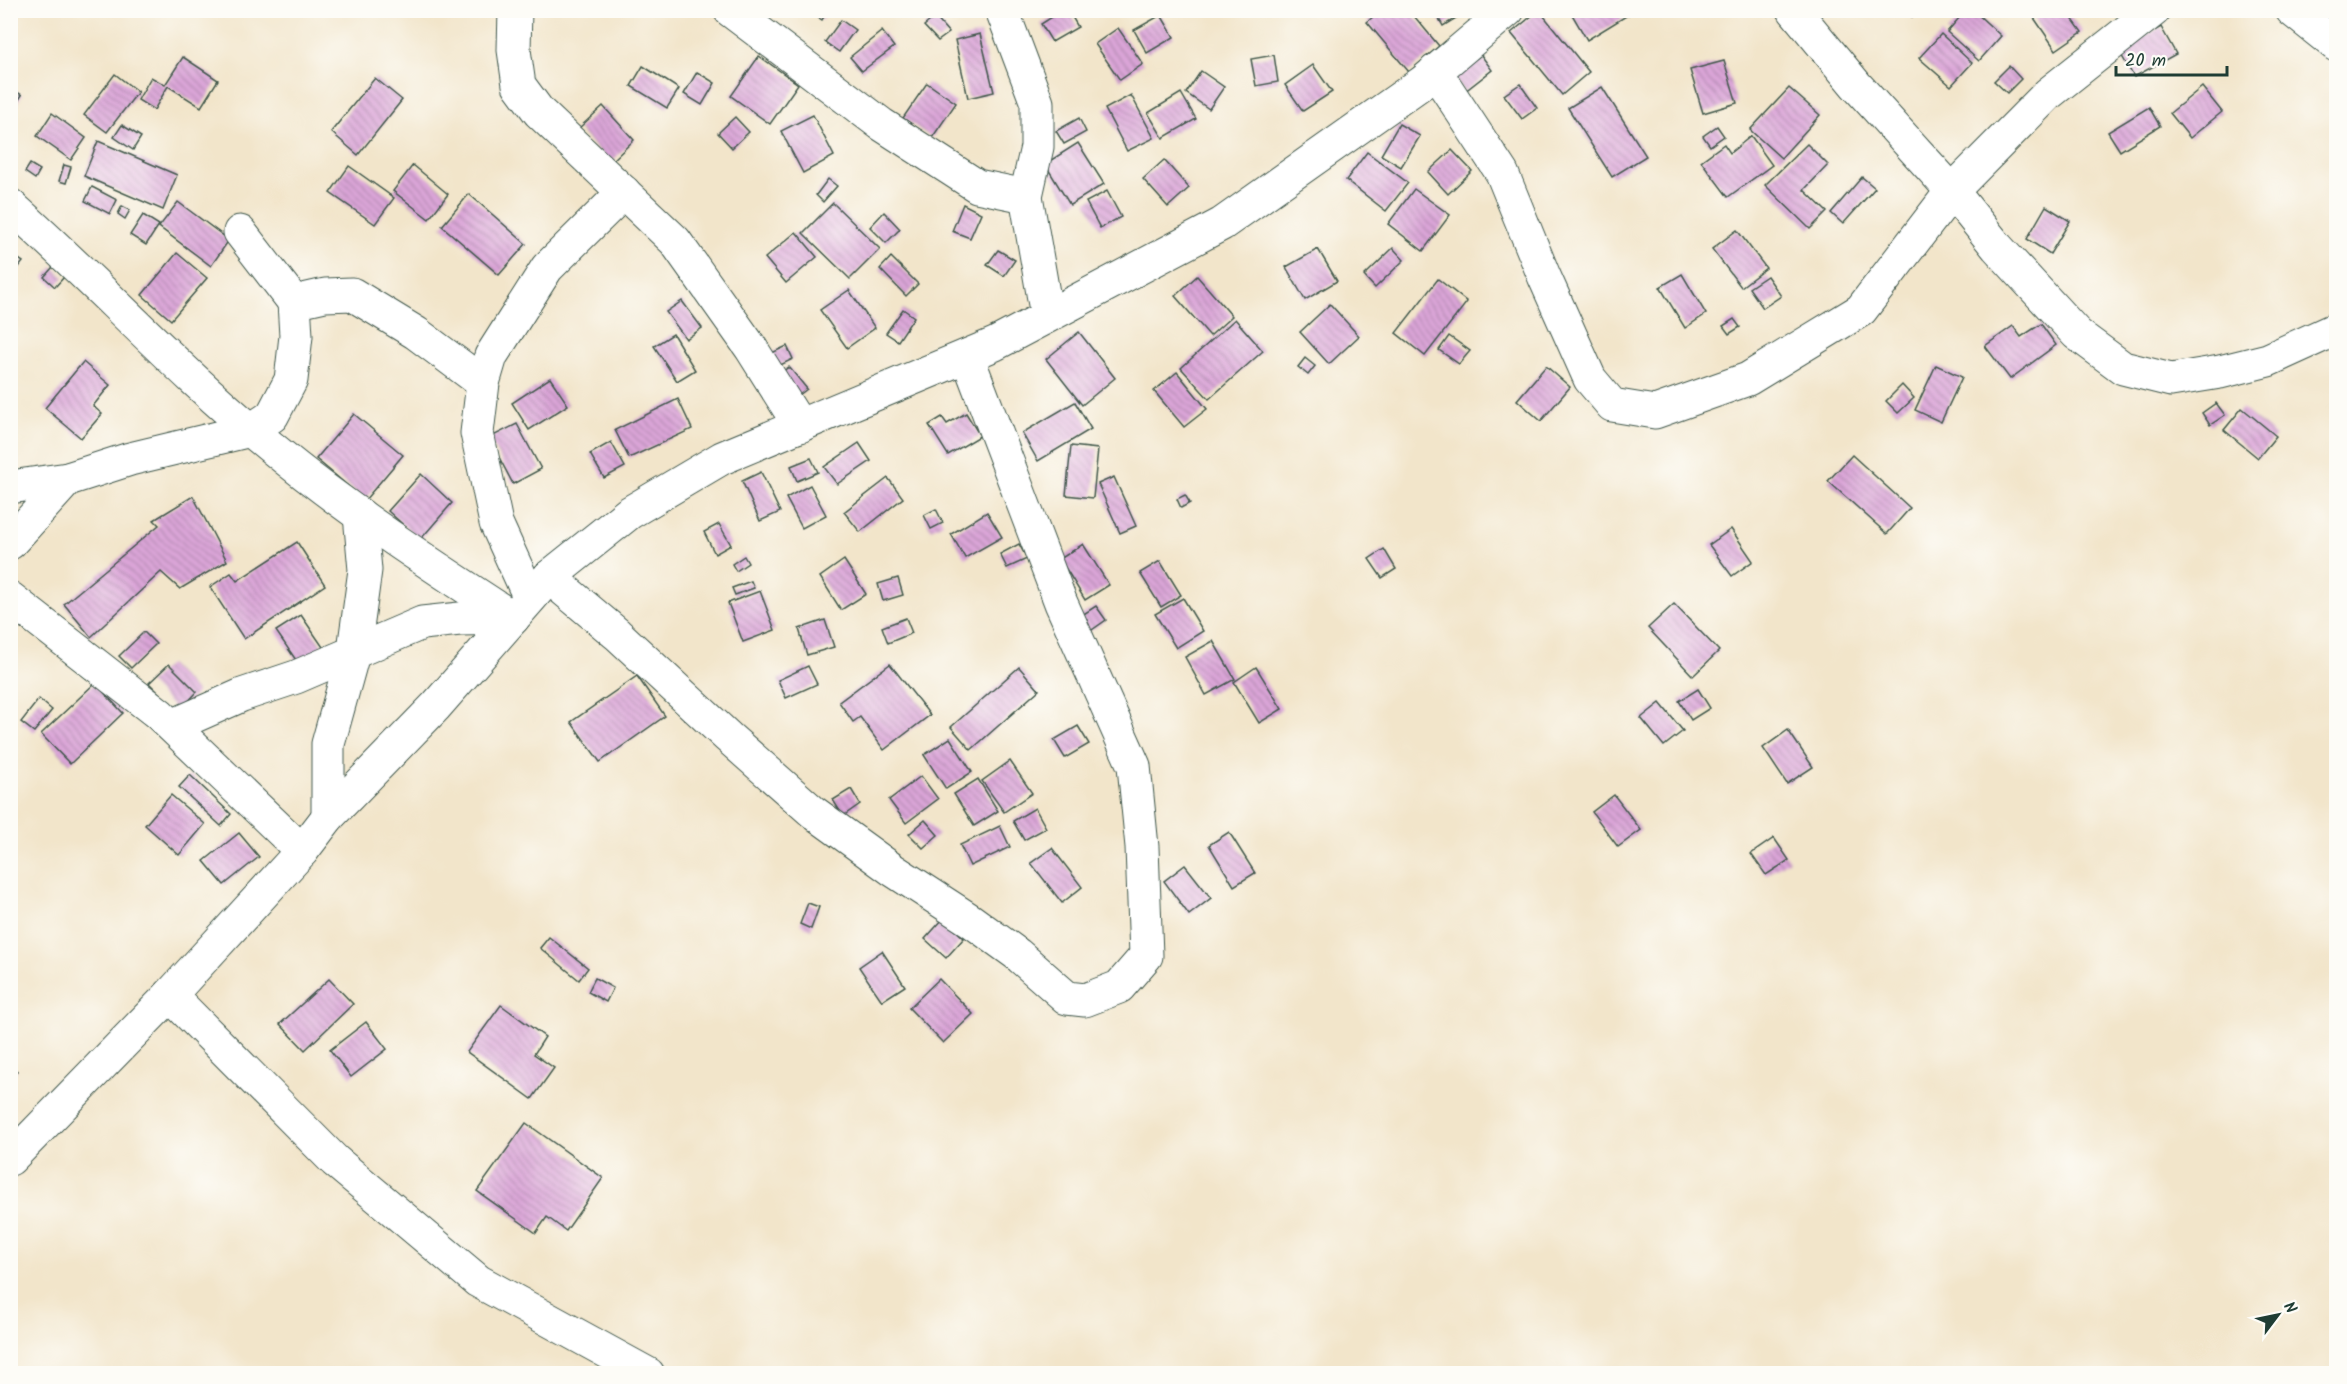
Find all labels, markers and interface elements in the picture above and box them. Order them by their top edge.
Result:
scale bar [2116,39,2227,77]
text: 20 m [2125,47,2166,76]
north arrow [2248,1285,2308,1345]
text: N [2276,1297,2303,1319]

